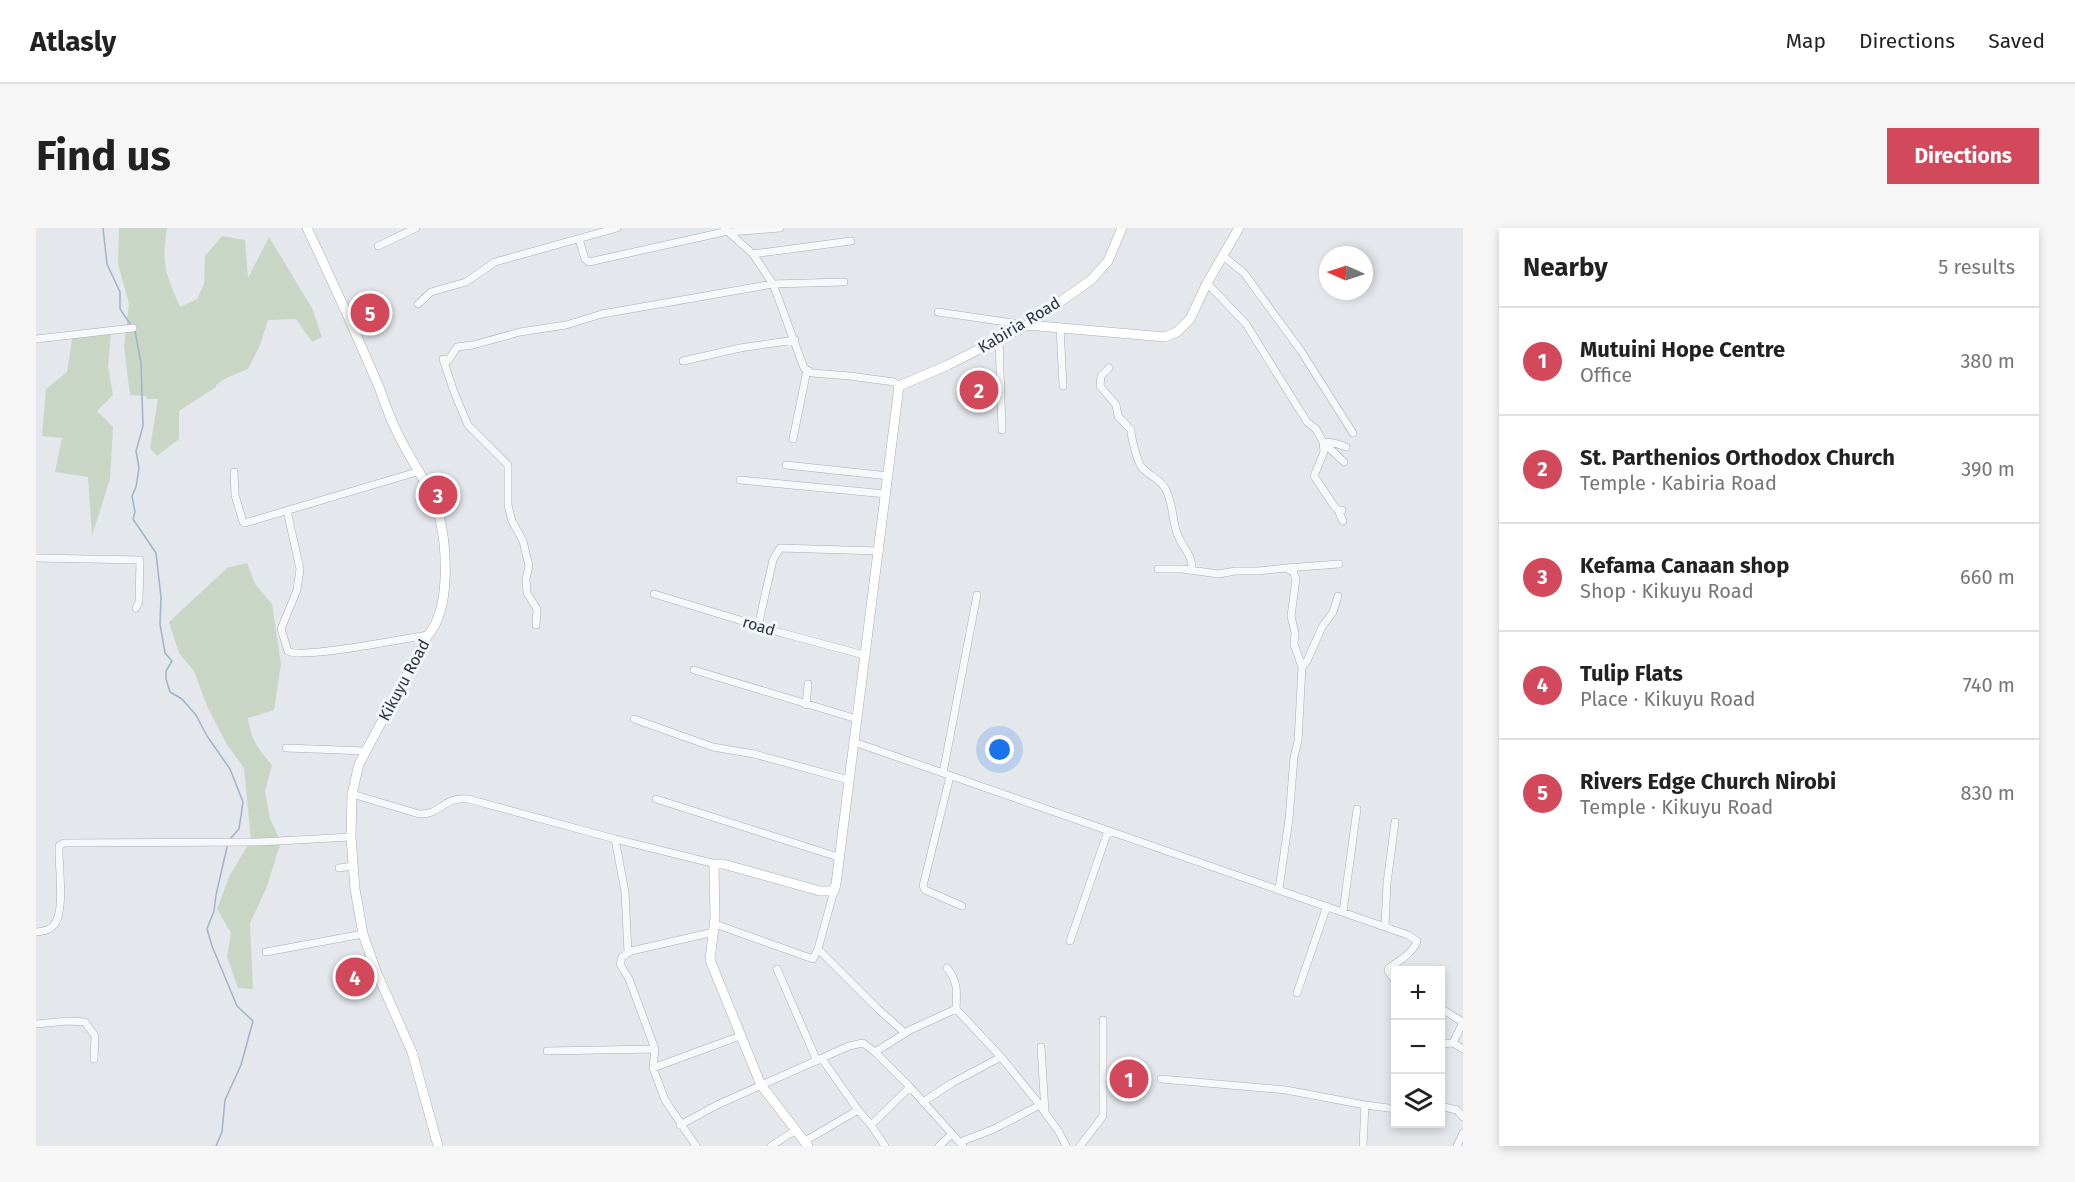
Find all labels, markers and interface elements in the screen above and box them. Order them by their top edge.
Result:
text: Atlasly [30,25,116,58]
text: Map [1786,28,1826,54]
text: Directions [1859,28,1955,54]
text: Saved [1988,28,2045,54]
button: Directions [1887,128,2039,184]
text: Find us [36,131,171,181]
north arrow [1319,246,1373,300]
text: Nearby [1523,252,1608,283]
text: 5 results [1938,255,2015,279]
pin: 5 [350,290,390,335]
street label: Kabiria Road [974,293,1064,357]
text: Mutuini Hope Centre [1580,336,1785,363]
text: 1 [1538,349,1547,373]
text: 380 m [1960,349,2015,373]
text: Office [1580,363,1632,387]
pin: 2 [960,368,998,412]
text: St. Parthenios Orthodox Church [1580,444,1895,471]
text: 2 [1537,457,1548,481]
text: 390 m [1961,457,2015,481]
text: Temple · Kabiria Road [1580,471,1777,495]
pin: 3 [418,472,458,518]
text: Kefama Canaan shop [1580,552,1789,579]
text: 3 [1537,565,1548,589]
text: 660 m [1960,565,2015,589]
text: Shop · Kikuyu Road [1580,579,1754,603]
street label: road [740,612,778,640]
street label: Kikuyu Road [375,636,433,724]
text: Tulip Flats [1580,660,1683,687]
text: 4 [1537,673,1548,697]
text: 740 m [1963,673,2015,697]
text: Place · Kikuyu Road [1580,687,1756,711]
your location [985,735,1014,764]
text: Rivers Edge Church Nirobi [1580,768,1836,795]
text: 5 [1537,781,1548,805]
text: 830 m [1960,781,2015,805]
text: Temple · Kikuyu Road [1580,795,1773,819]
pin: 4 [336,954,374,999]
map controls [1391,966,1445,1128]
button: + [1391,966,1445,1020]
button: − [1391,1020,1445,1074]
pin: 1 [1110,1056,1148,1102]
button: layers [1391,1074,1445,1128]

